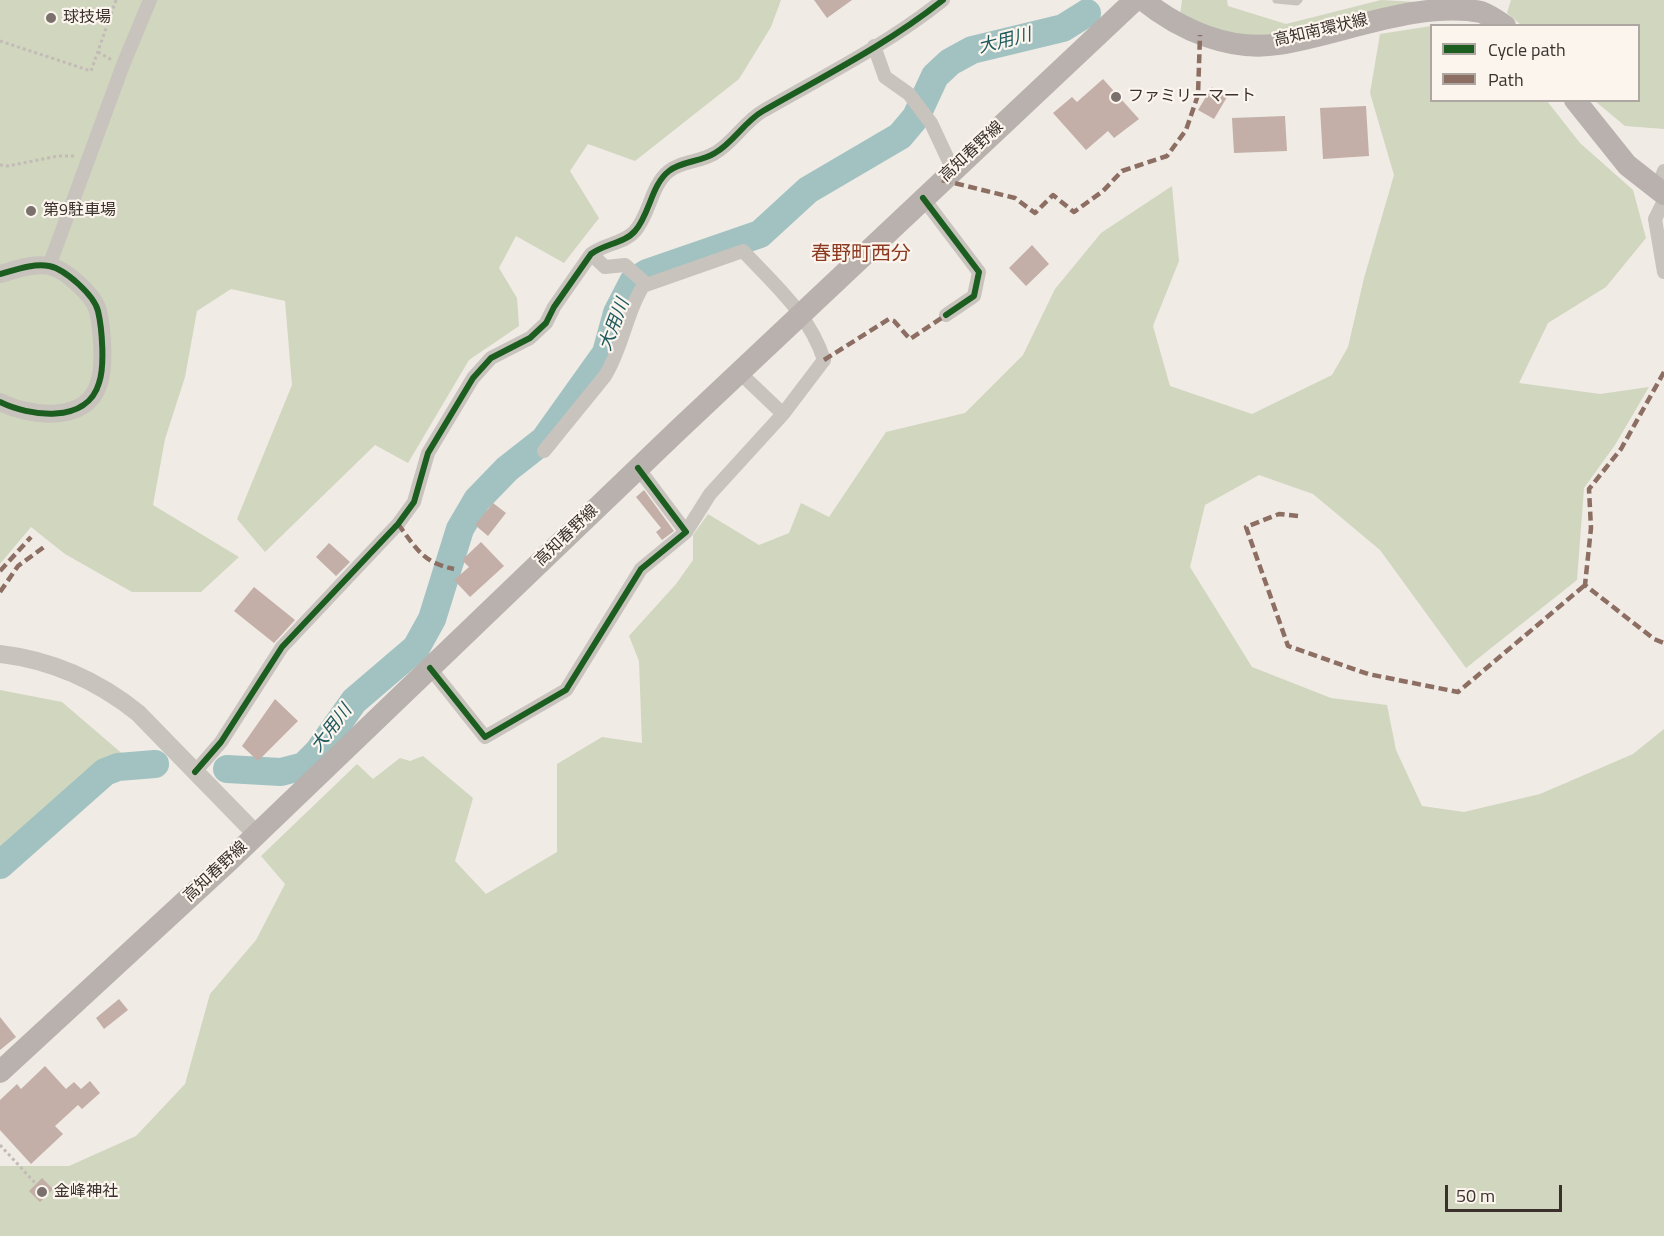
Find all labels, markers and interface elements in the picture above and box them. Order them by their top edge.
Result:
place label: 球技場 [63,8,111,28]
marker: 球技場 [44,11,58,25]
street label: 高知南環状線 [1272,11,1370,51]
legend [1430,24,1640,102]
water label: 大用川 [976,25,1034,59]
text: Cycle path [1488,36,1566,63]
text: Path [1488,66,1524,93]
place label: ファミリーマート [1128,87,1256,107]
marker: ファミリーマート [1109,90,1123,104]
street label: 高知春野線 [936,118,1008,186]
place label: 第9駐車場 [43,201,116,221]
marker: 第9駐車場 [24,204,38,218]
district label: 春野町西分 [811,243,911,267]
water label: 大用川 [595,296,635,354]
street label: 高知春野線 [532,501,602,571]
water label: 大用川 [307,701,357,757]
street label: 高知春野線 [180,838,252,906]
scale bar [1448,1173,1565,1211]
place label: 金峰神社 [54,1182,118,1202]
text: 50 m [1456,1182,1495,1209]
marker: 金峰神社 [35,1185,49,1199]

